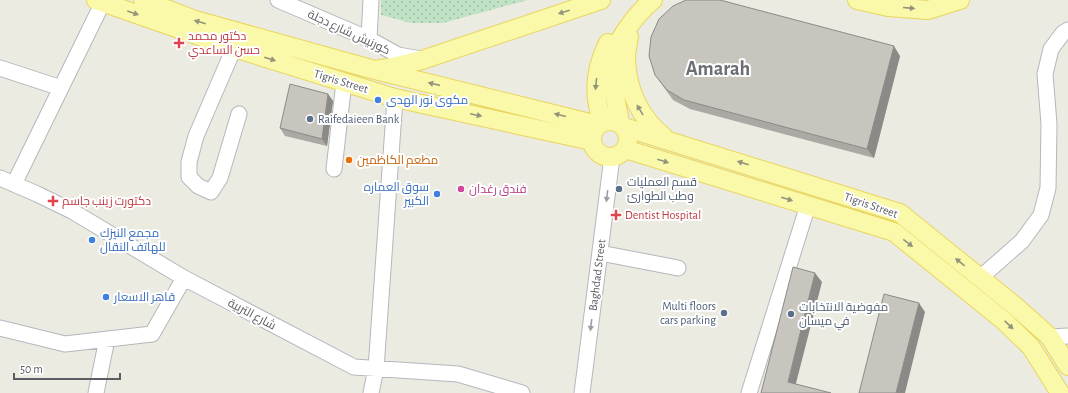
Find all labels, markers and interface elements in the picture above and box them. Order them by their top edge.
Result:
one-way arrow [903,5,915,12]
street label: كورنيش شارع دجلة [305,8,392,58]
one-way arrow [128,10,140,16]
one-way arrow [557,10,569,16]
one-way arrow [194,19,206,25]
place label: دكتور محمد حسن الساعدي [188,30,260,60]
marker: دكتور محمد حسن الساعدي [173,37,185,49]
one-way arrow [264,56,276,62]
district label: Amarah [686,59,750,79]
street label: Tigris Street [312,67,370,95]
one-way arrow [593,78,600,90]
one-way arrow [428,81,440,87]
place label: مكوى نور الهدى [386,94,468,107]
marker: مكوى نور الهدى [373,95,383,105]
one-way arrow [637,104,644,116]
one-way arrow [554,112,567,118]
place label: Raifedaieen Bank [318,113,400,125]
one-way arrow [470,113,482,119]
marker: Raifedaieen Bank [305,114,315,124]
place label: مطعم الكاظمين [357,154,438,168]
marker: مطعم الكاظمين [344,155,354,165]
one-way arrow [657,158,669,164]
one-way arrow [737,160,749,166]
place label: قسم العمليات وطب الطوارئ [627,176,697,203]
place label: سوق العماره الكبير [364,181,429,208]
place label: فندق رغدان [469,183,526,196]
marker: فندق رغدان [456,184,466,194]
marker: قسم العمليات وطب الطوارئ [614,184,624,194]
marker: سوق العماره الكبير [432,189,442,199]
one-way arrow [604,190,610,202]
street label: Tigris Street [843,190,900,220]
marker: دكتورت زينب جاسم [47,195,59,207]
place label: دكتورت زينب جاسم [62,195,151,209]
one-way arrow [781,196,793,202]
marker: Dentist Hospital [610,209,622,221]
place label: Dentist Hospital [625,209,701,221]
place label: مجمع النيزك للهاتف النقال [100,227,166,254]
marker: مجمع النيزك للهاتف النقال [87,235,97,245]
street label: Baghdad Street [587,238,607,312]
one-way arrow [902,239,913,247]
one-way arrow [955,258,966,267]
place label: قاهر الاسعار [113,291,175,304]
marker: قاهر الاسعار [101,292,111,302]
street label: شارع التربية [225,296,278,333]
place label: Multi floors cars parking [660,300,716,326]
place label: مفوضية الانتخابات في ميسان [799,301,888,331]
marker: Multi floors cars parking [719,308,729,318]
marker: مفوضية الانتخابات في ميسان [786,309,796,319]
one-way arrow [588,319,594,331]
one-way arrow [1004,320,1014,330]
scale bar [14,355,120,381]
text: 50 m [20,363,43,375]

